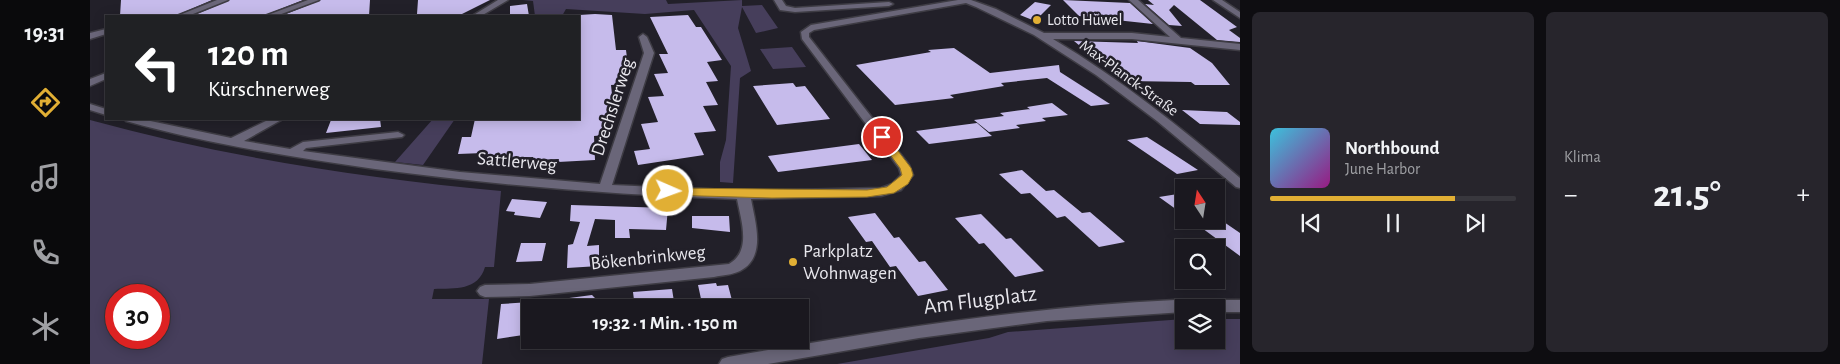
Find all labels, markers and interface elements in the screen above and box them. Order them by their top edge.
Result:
place label: Lotto Hüwel [1047,12,1122,28]
marker: Lotto Hüwel [1031,14,1043,26]
text: 19:31 [25,22,66,44]
icon: left [125,35,190,100]
text: 120 m [208,37,289,72]
street label: Max-Planck-Straße [1077,37,1181,119]
street label: Drechslerweg [588,55,638,158]
text: Kürschnerweg [208,78,330,100]
icon: directions [28,85,63,120]
pin [861,116,903,158]
icon: arrive [868,123,896,151]
text: Northbound [1345,139,1440,158]
street label: Sattlerweg [476,149,558,175]
text: Klima [1564,149,1601,165]
icon: music [28,160,63,195]
text: June Harbor [1345,161,1420,177]
position arrow [641,164,693,216]
text: 21.5° [1653,176,1721,214]
north arrow [1175,179,1225,229]
map controls [1175,179,1225,349]
text: − [1564,181,1577,209]
text: + [1797,181,1810,209]
icon: previous [1297,209,1325,237]
icon: pause [1379,209,1407,237]
icon: next [1461,209,1489,237]
icon: phone [28,235,63,270]
button: search [1175,239,1225,289]
street label: Bökenbrinkweg [590,242,707,273]
place label: Parkplatz Wohnwagen [803,242,897,283]
marker: Parkplatz Wohnwagen [787,256,799,268]
street label: Am Flugplatz [922,282,1038,318]
speed limit sign: 30 [105,284,170,349]
button: layers [1175,299,1225,349]
icon: climate [28,309,63,344]
text: 19:32 · 1 Min. · 150 m [592,314,738,333]

